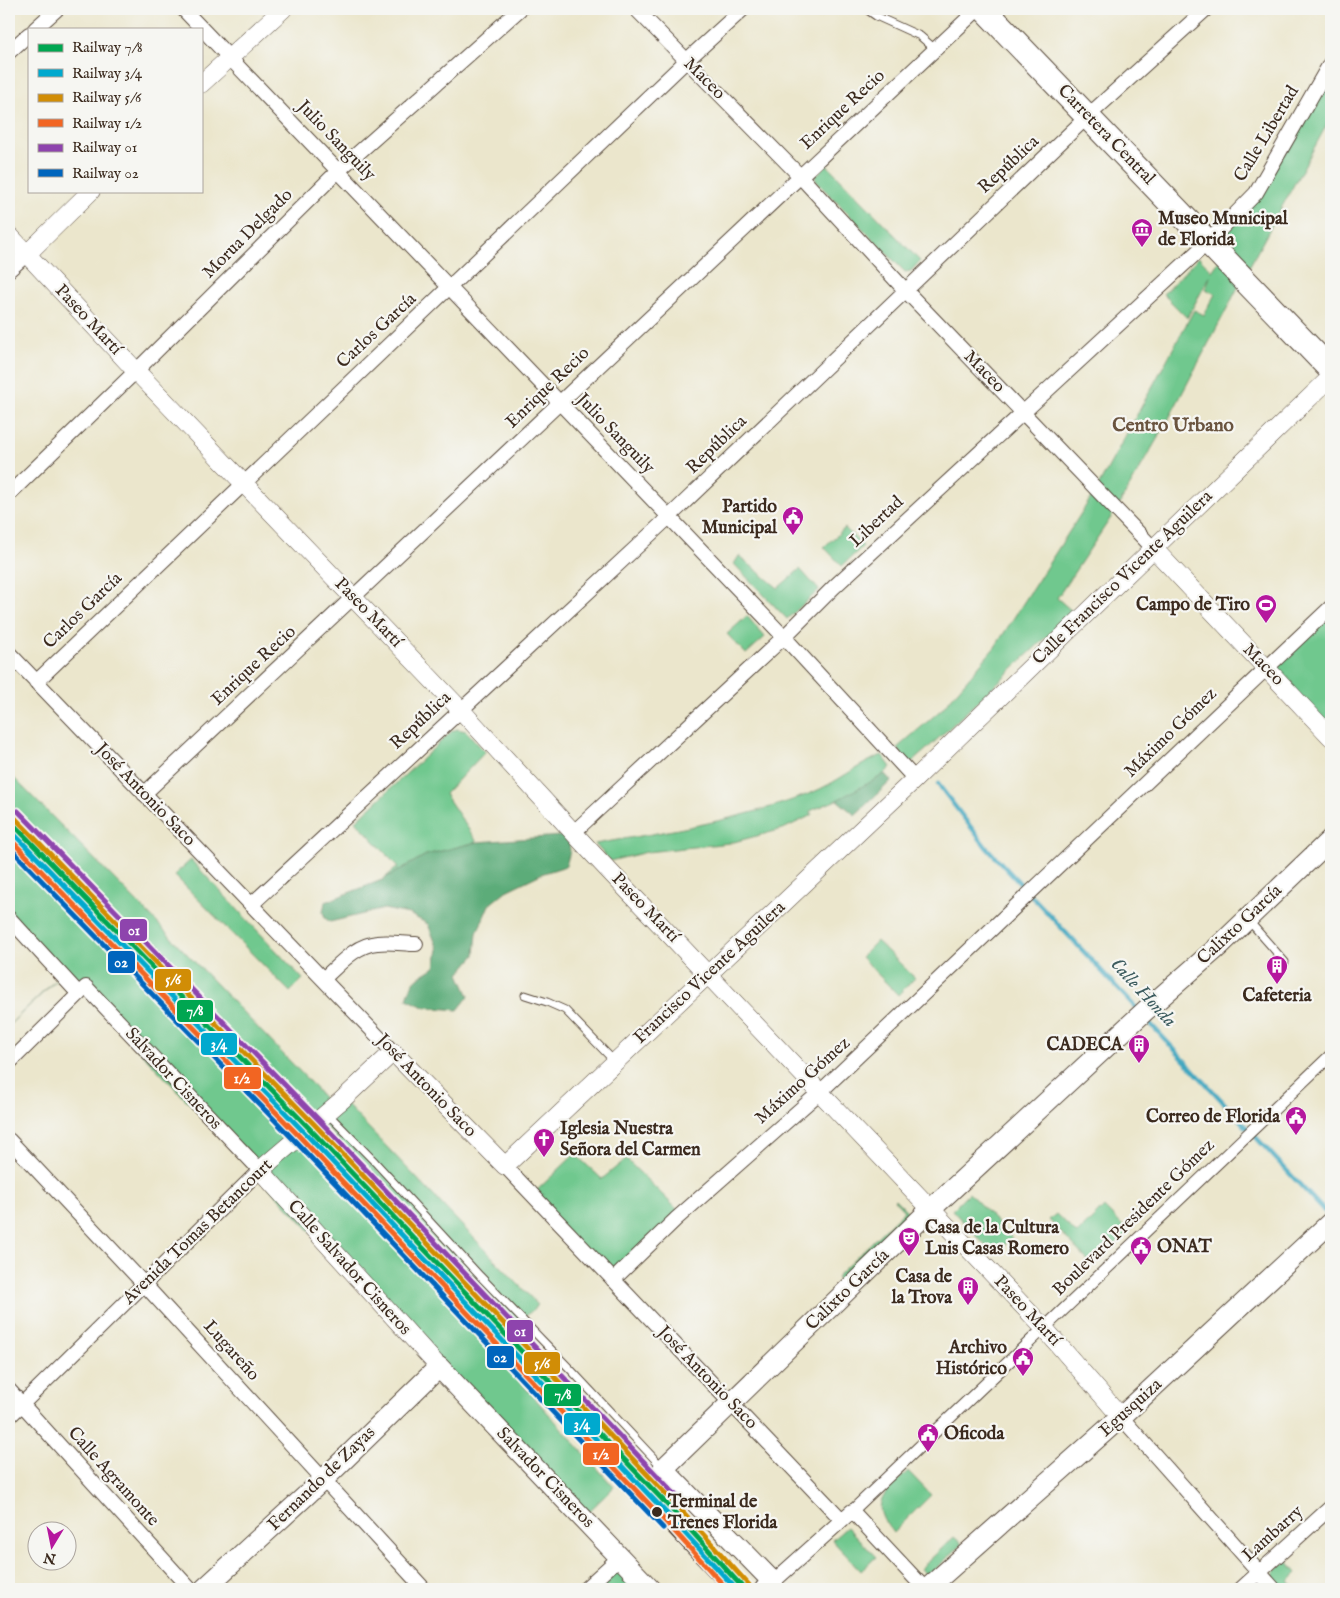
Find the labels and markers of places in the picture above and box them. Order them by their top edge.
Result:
place label: Museo Municipal de Florida [1158,208,1289,252]
museum icon: Museo Municipal de Florida [1130,217,1154,248]
place label: Partido Municipal [702,496,778,540]
public building icon: Partido Municipal [781,505,805,536]
sports icon: Campo de Tiro [1254,593,1278,624]
place label: Campo de Tiro [1136,594,1250,617]
building icon: Cafeteria [1265,954,1289,985]
place label: Cafeteria [1242,985,1313,1008]
building icon: CADECA [1127,1033,1151,1064]
place label: CADECA [1046,1034,1124,1057]
public building icon: Correo de Florida [1284,1105,1308,1136]
place label: Correo de Florida [1146,1106,1281,1129]
place label: Iglesia Nuestra Señora del Carmen [560,1118,701,1162]
church icon: Iglesia Nuestra Señora del Carmen [532,1127,556,1158]
place label: Casa de la Cultura Luis Casas Romero [925,1217,1069,1261]
theatre icon: Casa de la Cultura Luis Casas Romero [897,1226,921,1257]
public building icon: ONAT [1129,1235,1153,1266]
place label: ONAT [1157,1236,1213,1259]
place label: Casa de la Trova [891,1266,953,1310]
building icon: Casa de la Trova [956,1275,980,1306]
place label: Archivo Histórico [936,1337,1007,1381]
public building icon: Archivo Histórico [1011,1346,1035,1377]
public building icon: Oficoda [916,1422,940,1453]
place label: Oficoda [944,1423,1005,1446]
place label: Terminal de Trenes Florida [667,1491,779,1535]
marker: Terminal de Trenes Florida [650,1505,664,1519]

